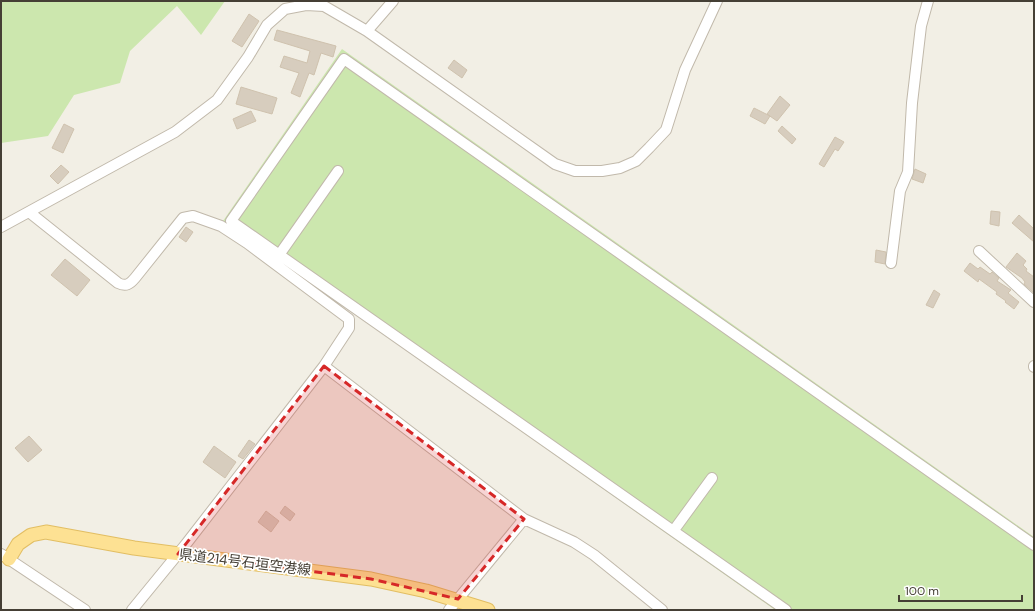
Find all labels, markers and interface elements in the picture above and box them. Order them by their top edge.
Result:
street label: 県道214号石垣空港線 [178,545,312,579]
scale bar [899,577,1022,603]
text: 100 m [905,583,939,599]

